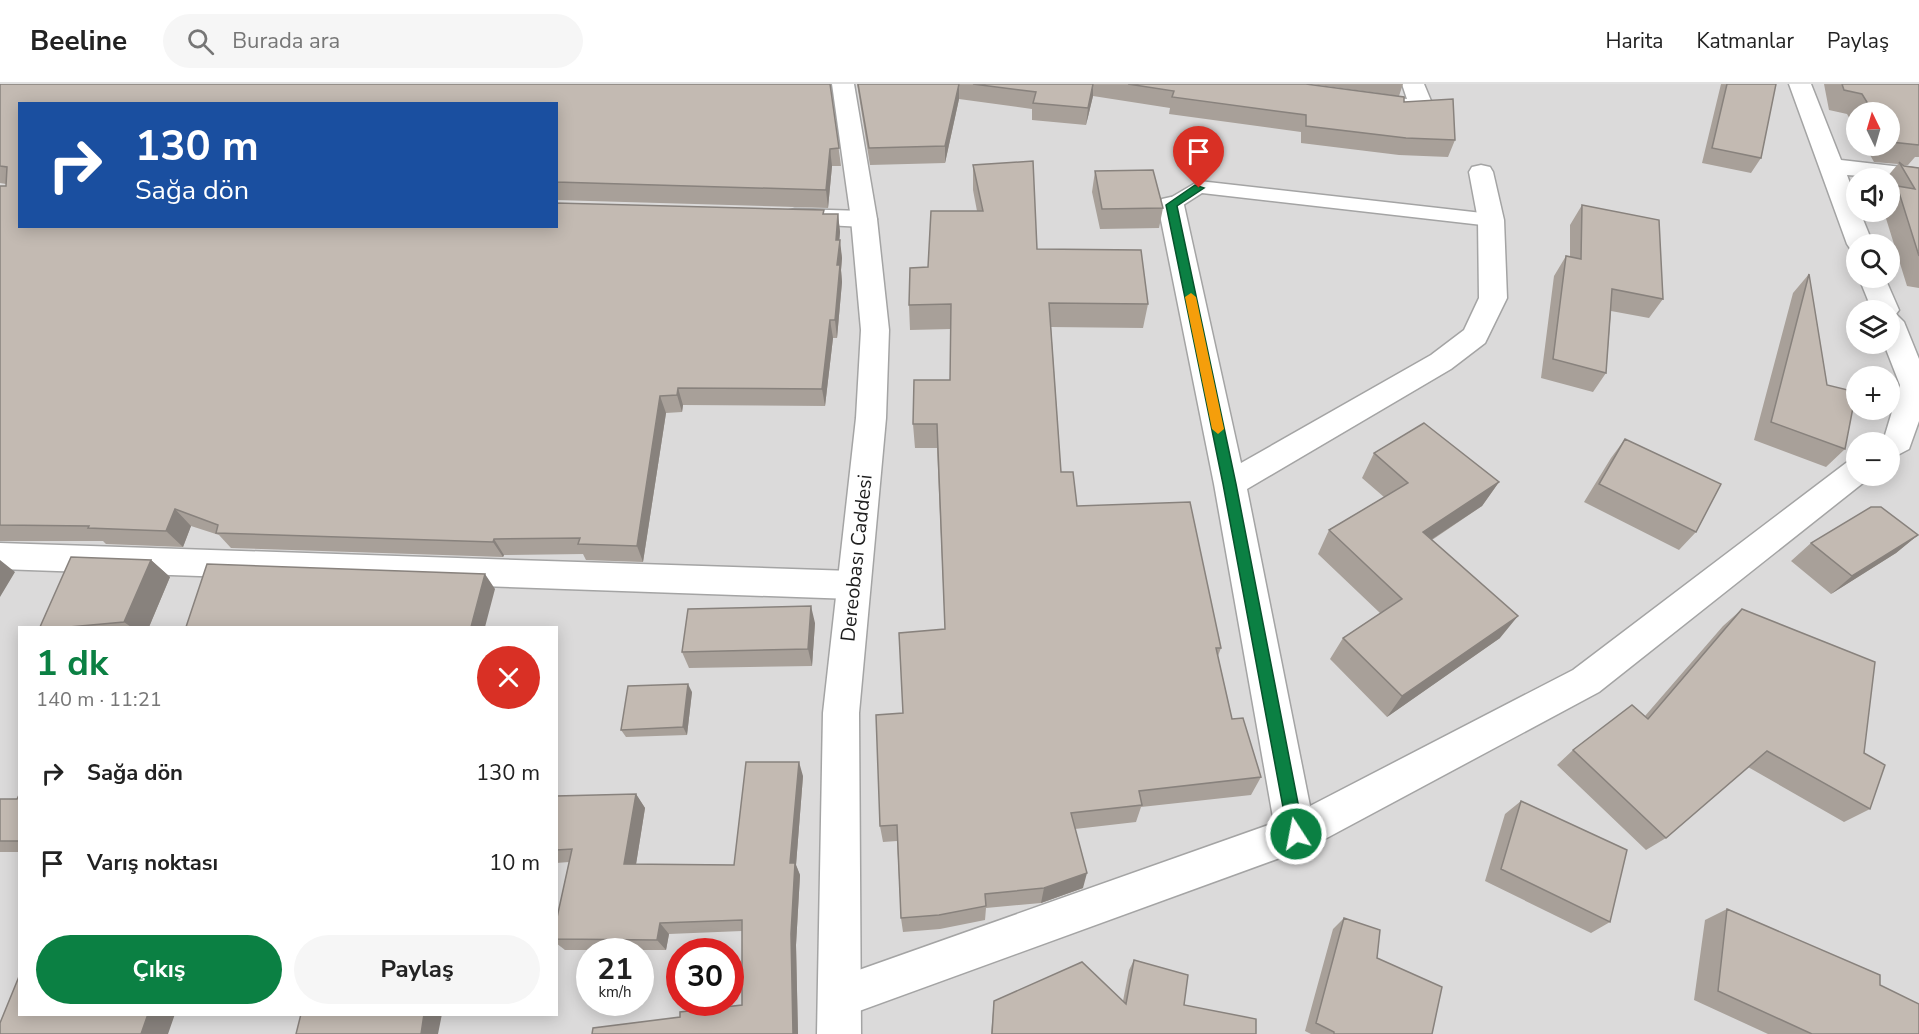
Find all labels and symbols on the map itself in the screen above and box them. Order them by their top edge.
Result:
north arrow [1846,102,1900,156]
pin [1173,126,1224,188]
street label: Dereobası Caddesi [834,473,879,643]
position arrow [1264,802,1328,866]
speed limit sign: 30 [666,938,744,1016]

